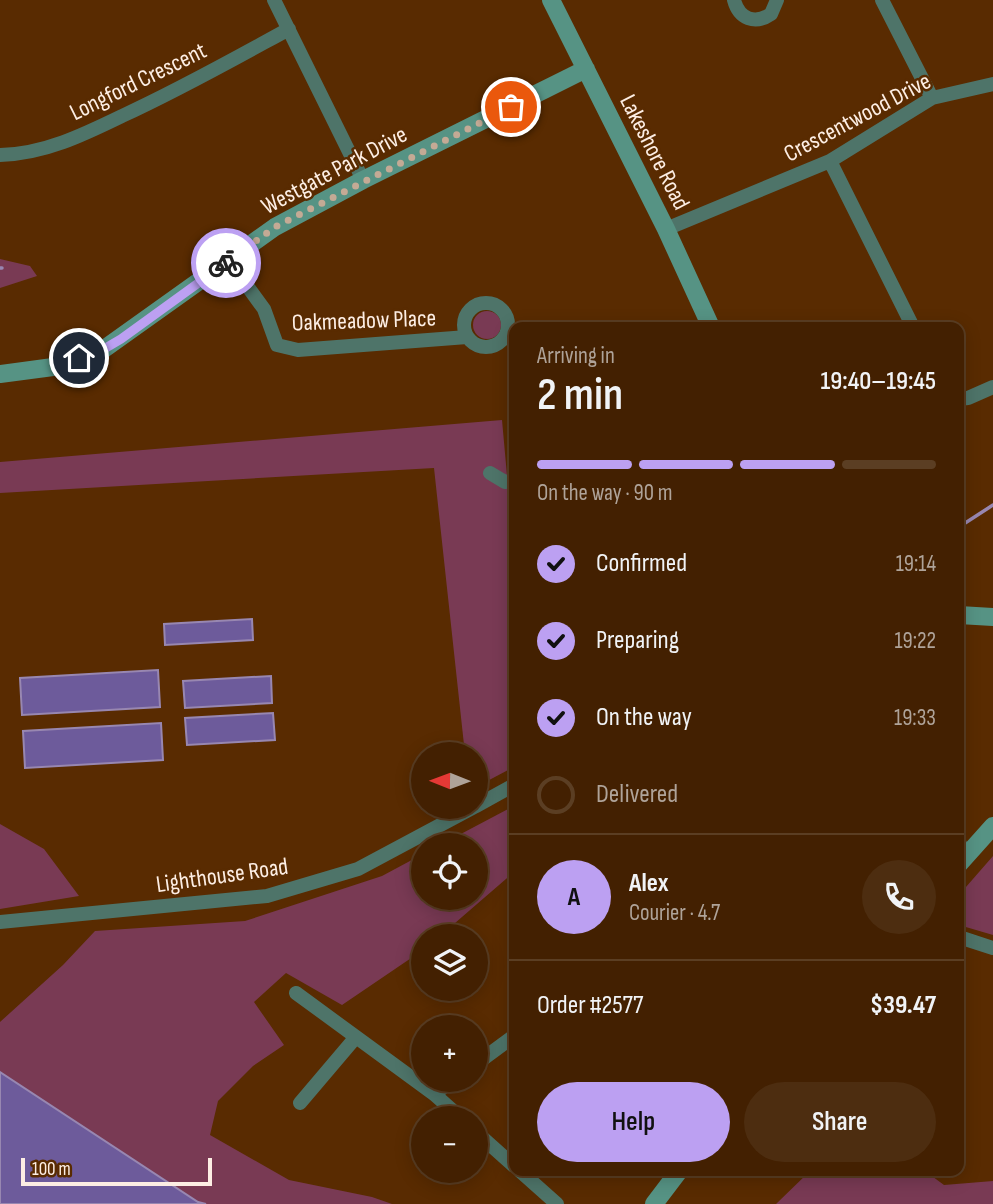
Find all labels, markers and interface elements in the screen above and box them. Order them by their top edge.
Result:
street label: Longford Crescent [65,36,211,127]
street label: Crescentwood Drive [779,67,936,168]
pin [481,77,541,137]
icon: bag [492,88,530,126]
street label: Lakeshore Road [613,90,696,215]
street label: Westgate Park Drive [256,120,412,221]
courier [191,228,261,298]
icon: bike [207,244,245,282]
street label: Oakmeadow Place [291,303,437,338]
pin [49,328,109,388]
icon: home [60,339,98,377]
text: Arriving in [537,342,615,370]
text: 19:40–19:45 [821,366,936,397]
text: 2 min [537,368,623,423]
text: On the way · 90 m [537,479,672,507]
icon: check [537,545,575,583]
text: Confirmed [596,548,687,579]
text: 19:14 [896,550,936,578]
icon: check [537,622,575,660]
text: Preparing [596,625,679,656]
text: 19:22 [894,627,936,655]
icon: check [537,699,575,737]
text: On the way [596,702,692,733]
text: 19:33 [894,704,936,732]
north arrow [411,742,488,819]
map controls [411,742,488,1183]
text: Delivered [596,779,678,810]
button: locate [411,833,488,910]
street label: Lighthouse Road [154,852,290,899]
button: phone [862,860,936,934]
text: Alex [629,868,669,899]
text: A [568,882,580,913]
text: Courier · 4.7 [629,899,720,927]
button: layers [411,924,488,1001]
text: Order #2577 [537,990,643,1021]
text: $39.47 [870,990,936,1021]
button: + [411,1015,488,1092]
button: Help [537,1082,730,1162]
button: Share [744,1082,936,1162]
button: − [411,1106,488,1183]
scale bar [21,1155,212,1187]
text: 100 m [32,1158,71,1181]

